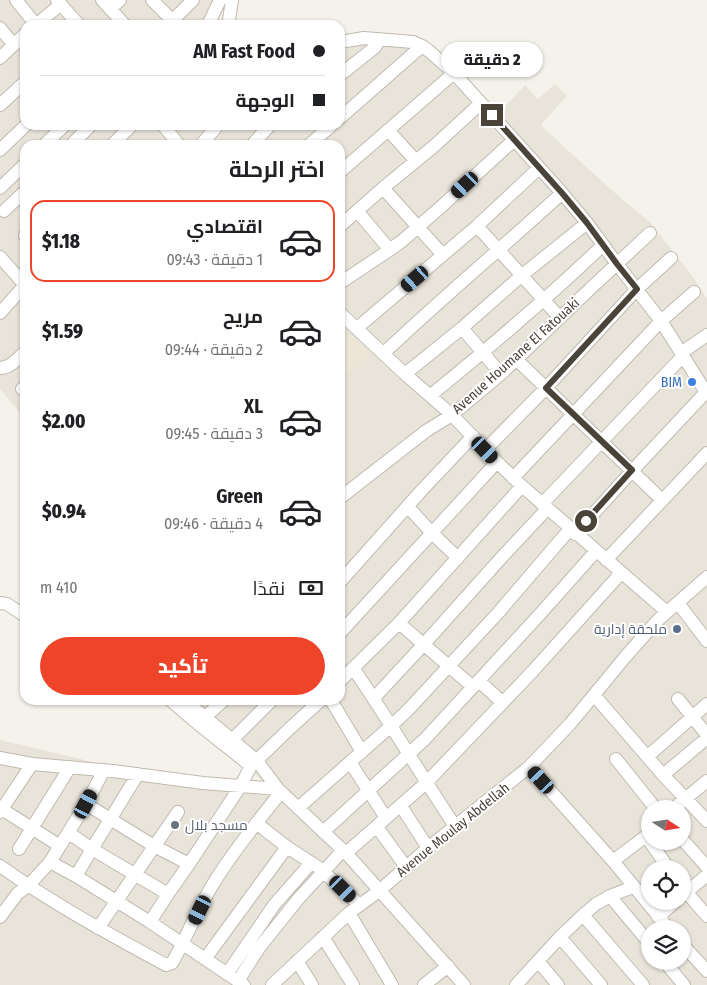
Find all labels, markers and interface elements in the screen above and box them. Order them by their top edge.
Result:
text: AM Fast Food [193,40,295,63]
callout: 2 دقيقة [441,42,543,78]
text: 2 دقيقة [463,50,521,69]
text: الوجهة [235,89,295,112]
route end [481,104,503,126]
text: اختر الرحلة [229,156,325,183]
car [448,169,481,201]
text: اقتصادي [187,215,263,238]
icon: car [278,219,323,264]
text: $1.18 [42,230,80,253]
text: 1 دقيقة · 09:43 [166,250,263,269]
car [398,263,431,295]
street label: Avenue Houmane El Fatouaki [449,294,583,418]
text: مريح [223,305,263,328]
icon: car [278,309,323,354]
text: $1.59 [42,320,83,343]
text: 2 دقيقة · 09:44 [165,340,263,359]
place label: BIM [661,374,682,391]
marker: BIM [686,376,698,388]
text: XL [244,395,263,418]
icon: car [278,399,323,444]
text: $2.00 [42,410,86,433]
text: 3 دقيقة · 09:45 [165,424,263,443]
car [469,434,500,466]
text: Green [216,485,263,508]
icon: car [278,489,323,534]
text: $0.94 [42,500,86,523]
route start [575,510,597,532]
text: 4 دقيقة · 09:46 [164,514,263,533]
icon: cash [297,574,325,602]
text: نقدًا [253,577,285,600]
text: 410 m [40,578,78,597]
place label: ملحقة إدارية [594,621,667,638]
marker: ملحقة إدارية [671,623,683,635]
button: تأكيد [40,637,325,695]
car [525,764,556,796]
street label: Avenue Moulay Abdellah [393,779,513,881]
car [72,787,99,821]
north arrow [641,800,691,850]
map controls [641,800,691,970]
place label: مسجد بلال [185,817,248,834]
marker: مسجد بلال [169,819,181,831]
button: locate [641,860,691,910]
car [327,873,358,905]
car [186,893,213,927]
button: layers [641,920,691,970]

